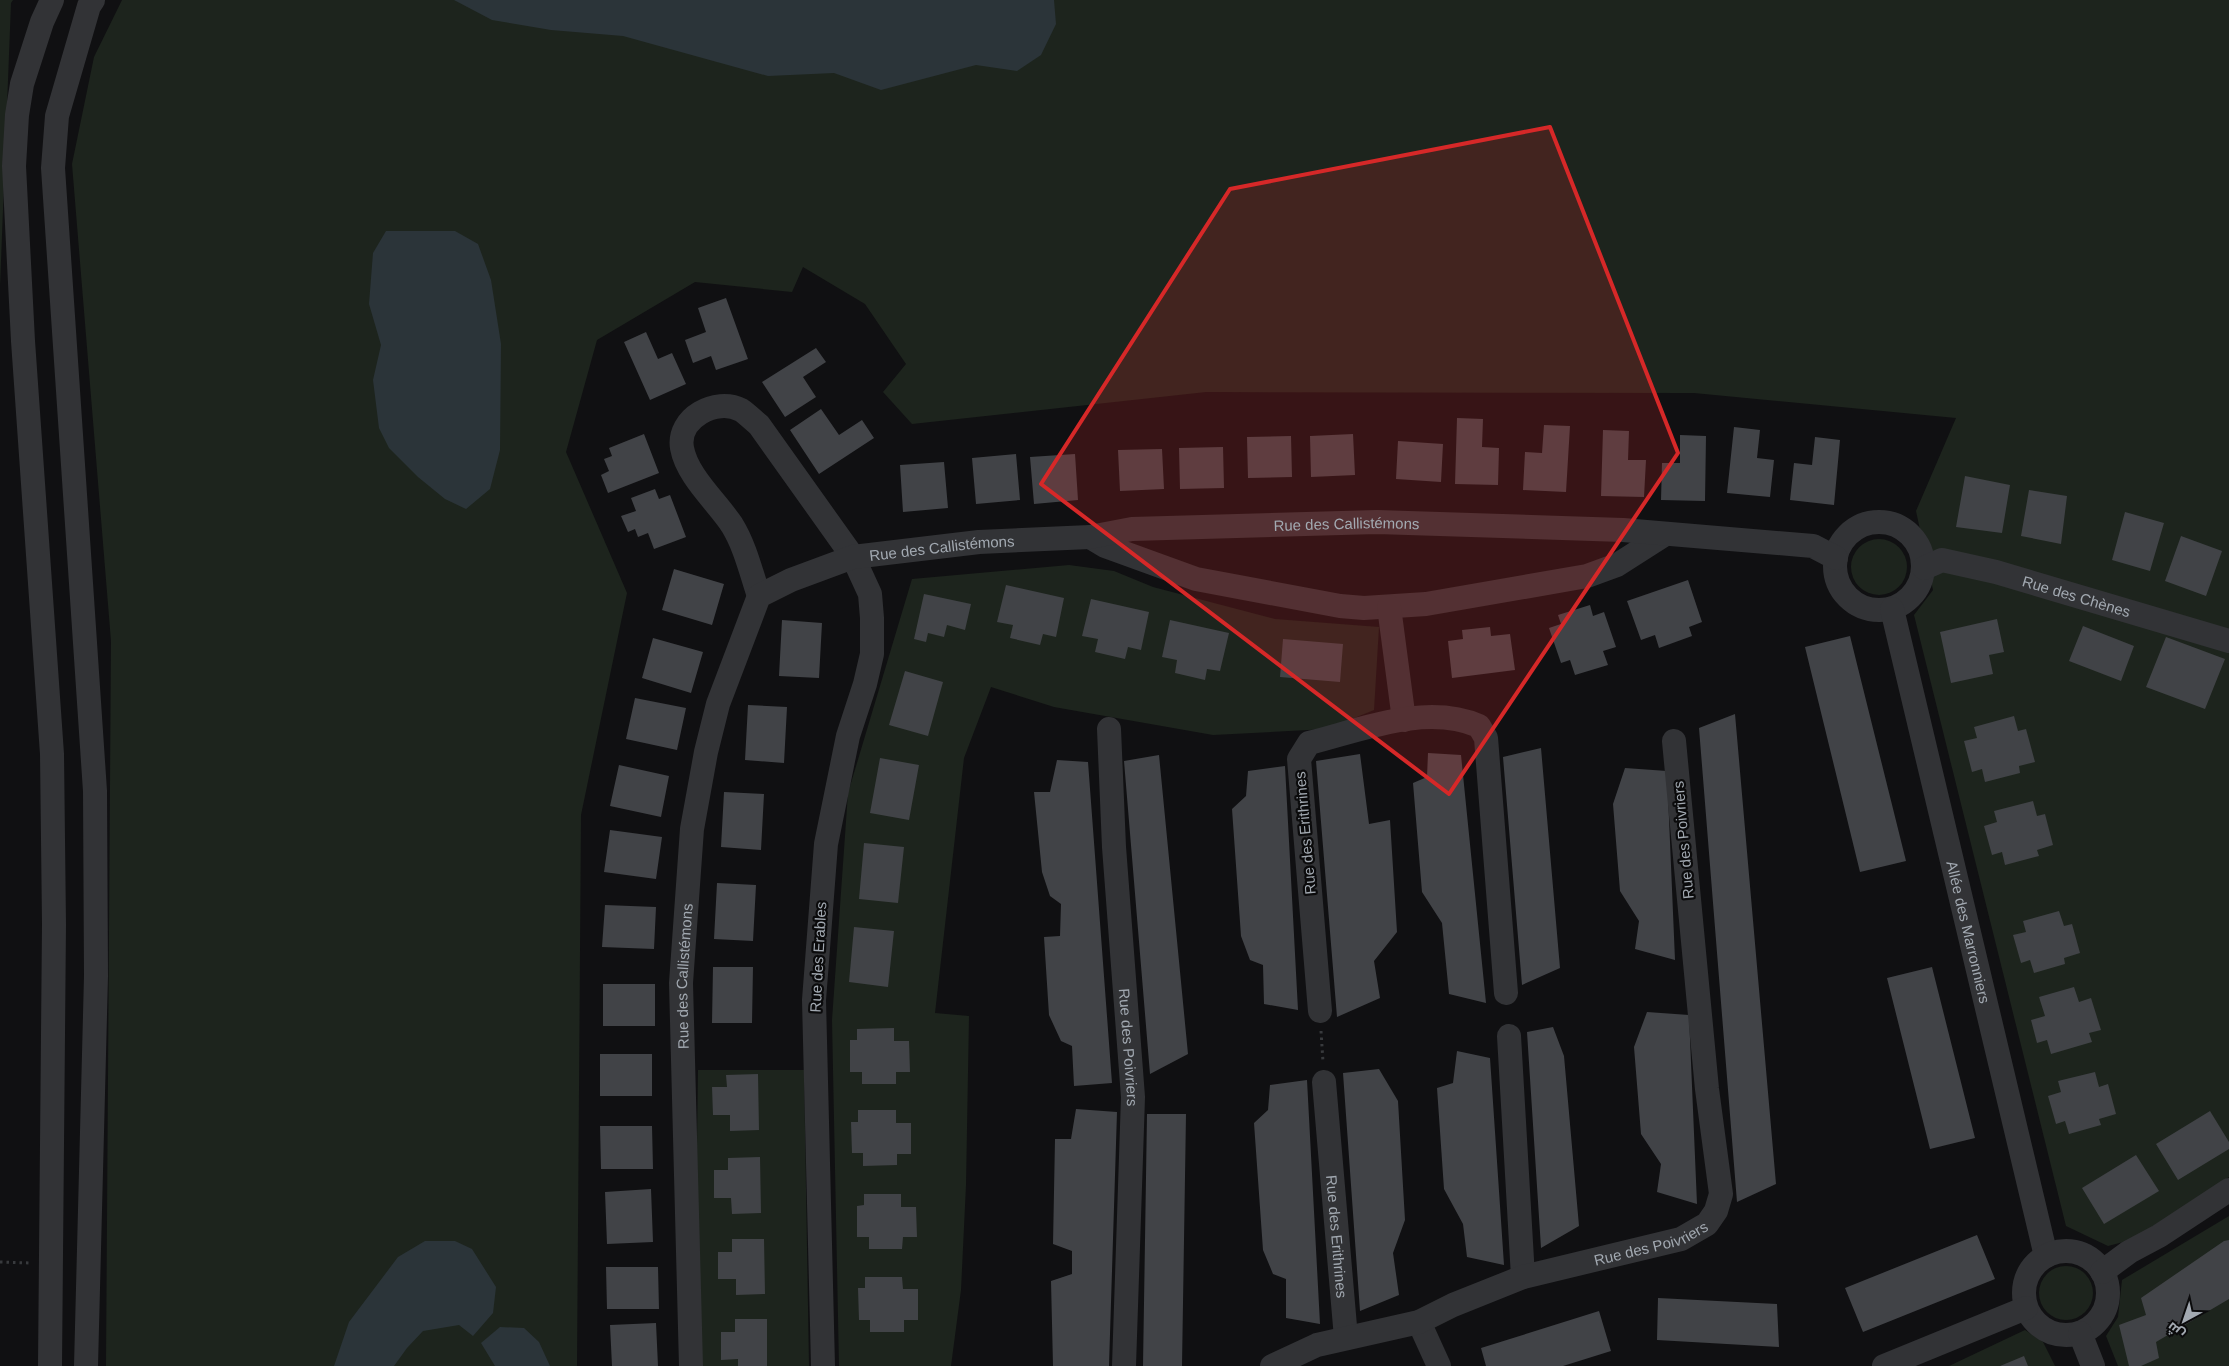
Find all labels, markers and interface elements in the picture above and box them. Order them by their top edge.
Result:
street label: Rue des Callistémons [1273,513,1420,533]
street label: Rue des Callistémons [868,532,1015,564]
street label: Rue des Chènes [2021,572,2133,620]
street label: Rue des Erithrines [1291,771,1319,895]
street label: Rue des Poivriers [1669,780,1697,900]
street label: Allée des Marronniers [1944,859,1994,1005]
street label: Rue des Erables [807,901,829,1013]
street label: Rue des Callistémons [672,903,695,1049]
street label: Rue des Poivriers [1116,988,1142,1107]
street label: Rue des Erithrines [1324,1174,1351,1299]
street label: Rue des Poivriers [1592,1217,1710,1268]
north arrow [2159,1296,2209,1346]
text: ش [2164,1318,2188,1343]

